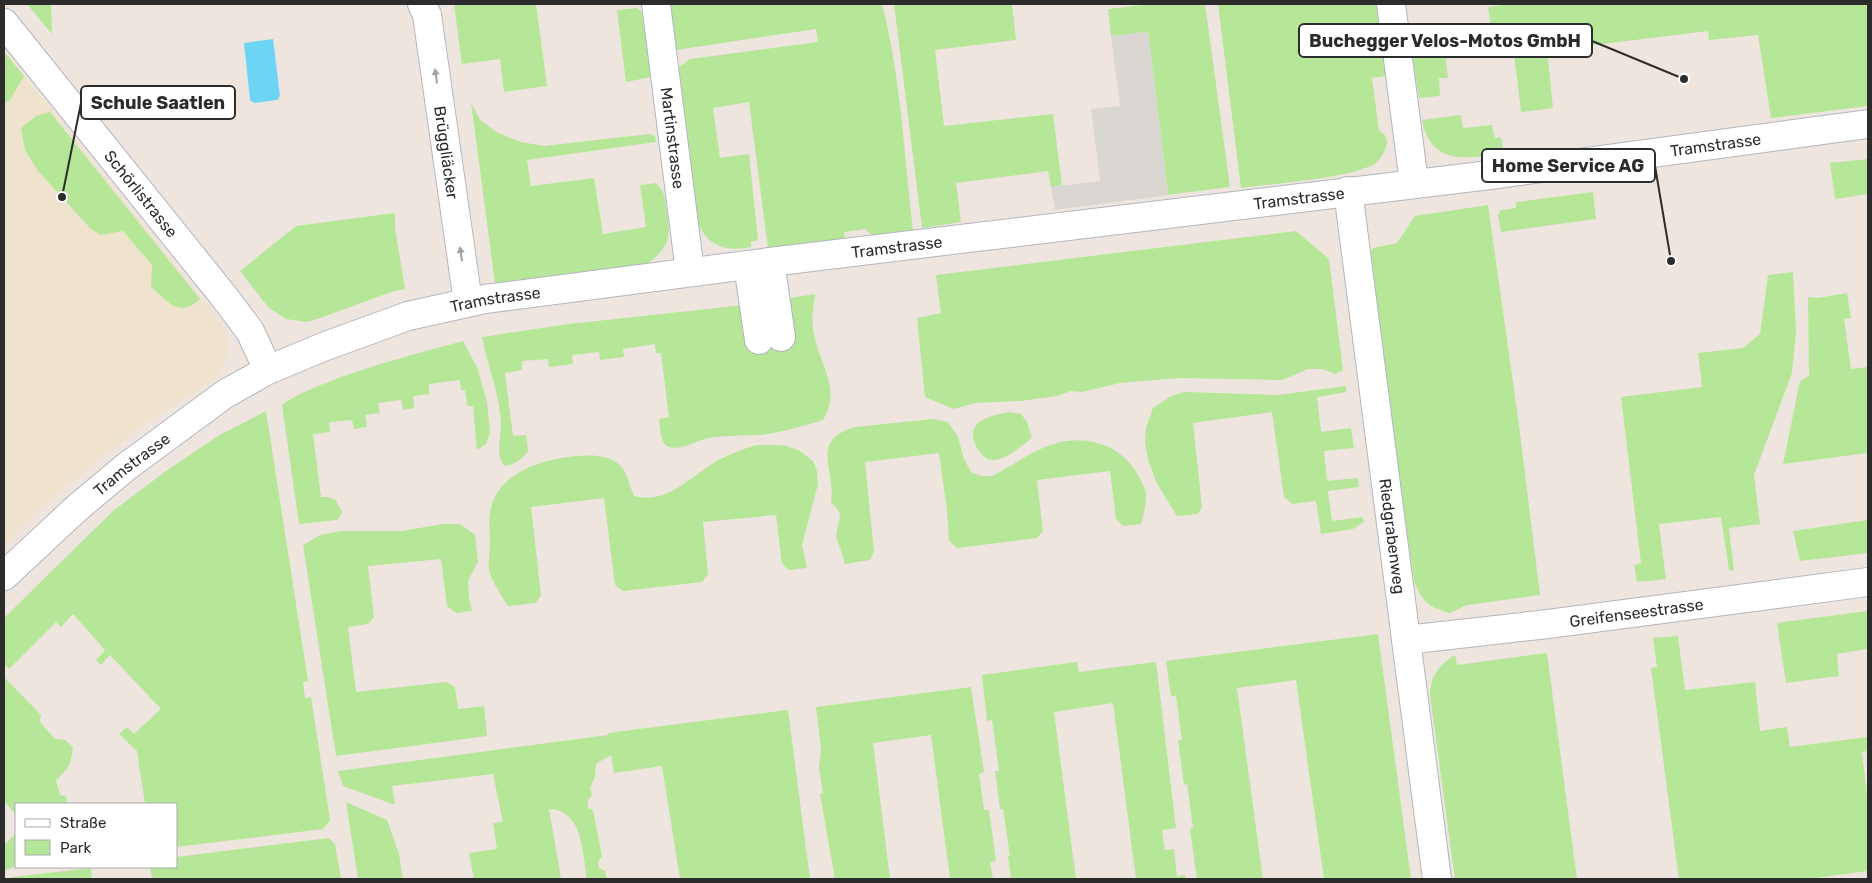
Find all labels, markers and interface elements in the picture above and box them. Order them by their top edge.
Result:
callout: Buchegger Velos-Motos GmbH [1299,24,1592,57]
text: Buchegger Velos-Motos GmbH [1309,30,1581,52]
one-way arrow [432,67,440,83]
callout: Schule Saatlen [81,86,235,119]
street label: Martinstrasse [657,86,688,190]
text: Schule Saatlen [91,92,225,114]
street label: Brüggliäcker [430,105,462,200]
street label: Tramstrasse [1669,130,1762,161]
street label: Schörlistrasse [100,147,182,241]
callout: Home Service AG [1482,149,1655,182]
text: Home Service AG [1492,155,1644,177]
street label: Tramstrasse [1252,184,1346,214]
street label: Tramstrasse [850,232,944,262]
one-way arrow [457,246,465,262]
street label: Tramstrasse [448,283,542,316]
street label: Tramstrasse [90,429,174,500]
street label: Riedgrabenweg [1375,477,1409,595]
street label: Greifenseestrasse [1568,595,1705,631]
legend [15,803,178,868]
text: Straße [60,814,106,832]
text: Park [60,839,91,857]

